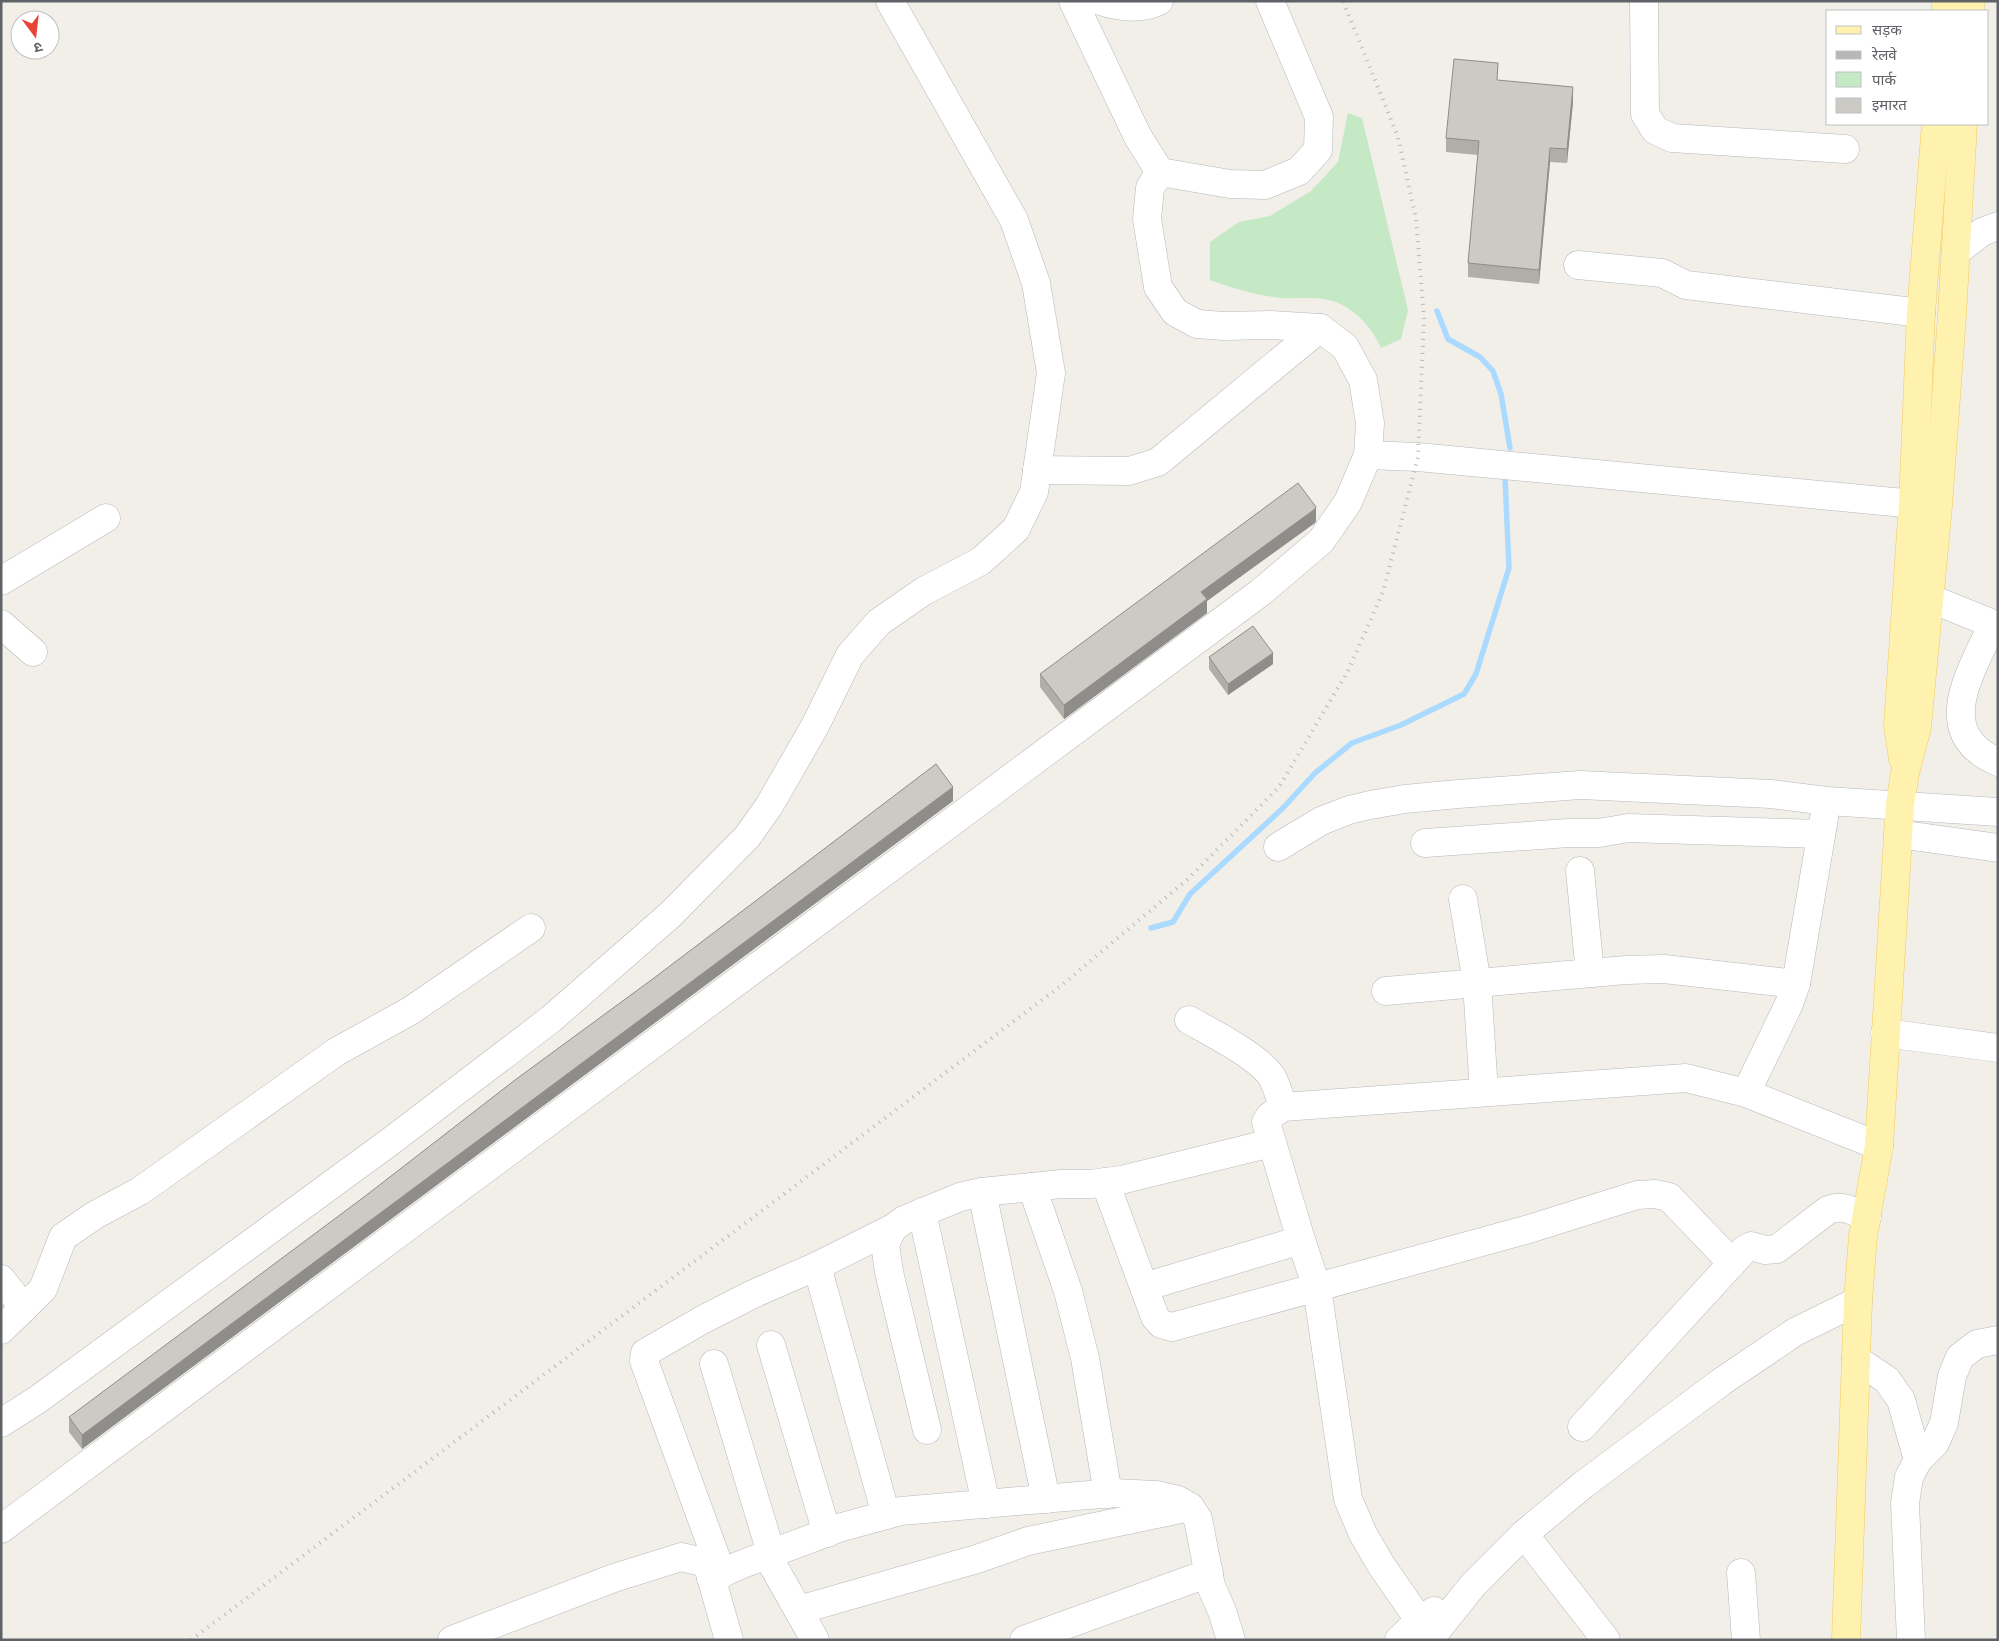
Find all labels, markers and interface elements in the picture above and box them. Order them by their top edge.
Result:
north arrow [10,10,60,60]
legend [1826,10,1989,125]
text: सड़क [1872,21,1902,38]
text: उ [32,39,44,57]
text: रेलवे [1871,46,1897,63]
text: पार्क [1872,71,1896,88]
text: इमारत [1872,96,1907,113]

